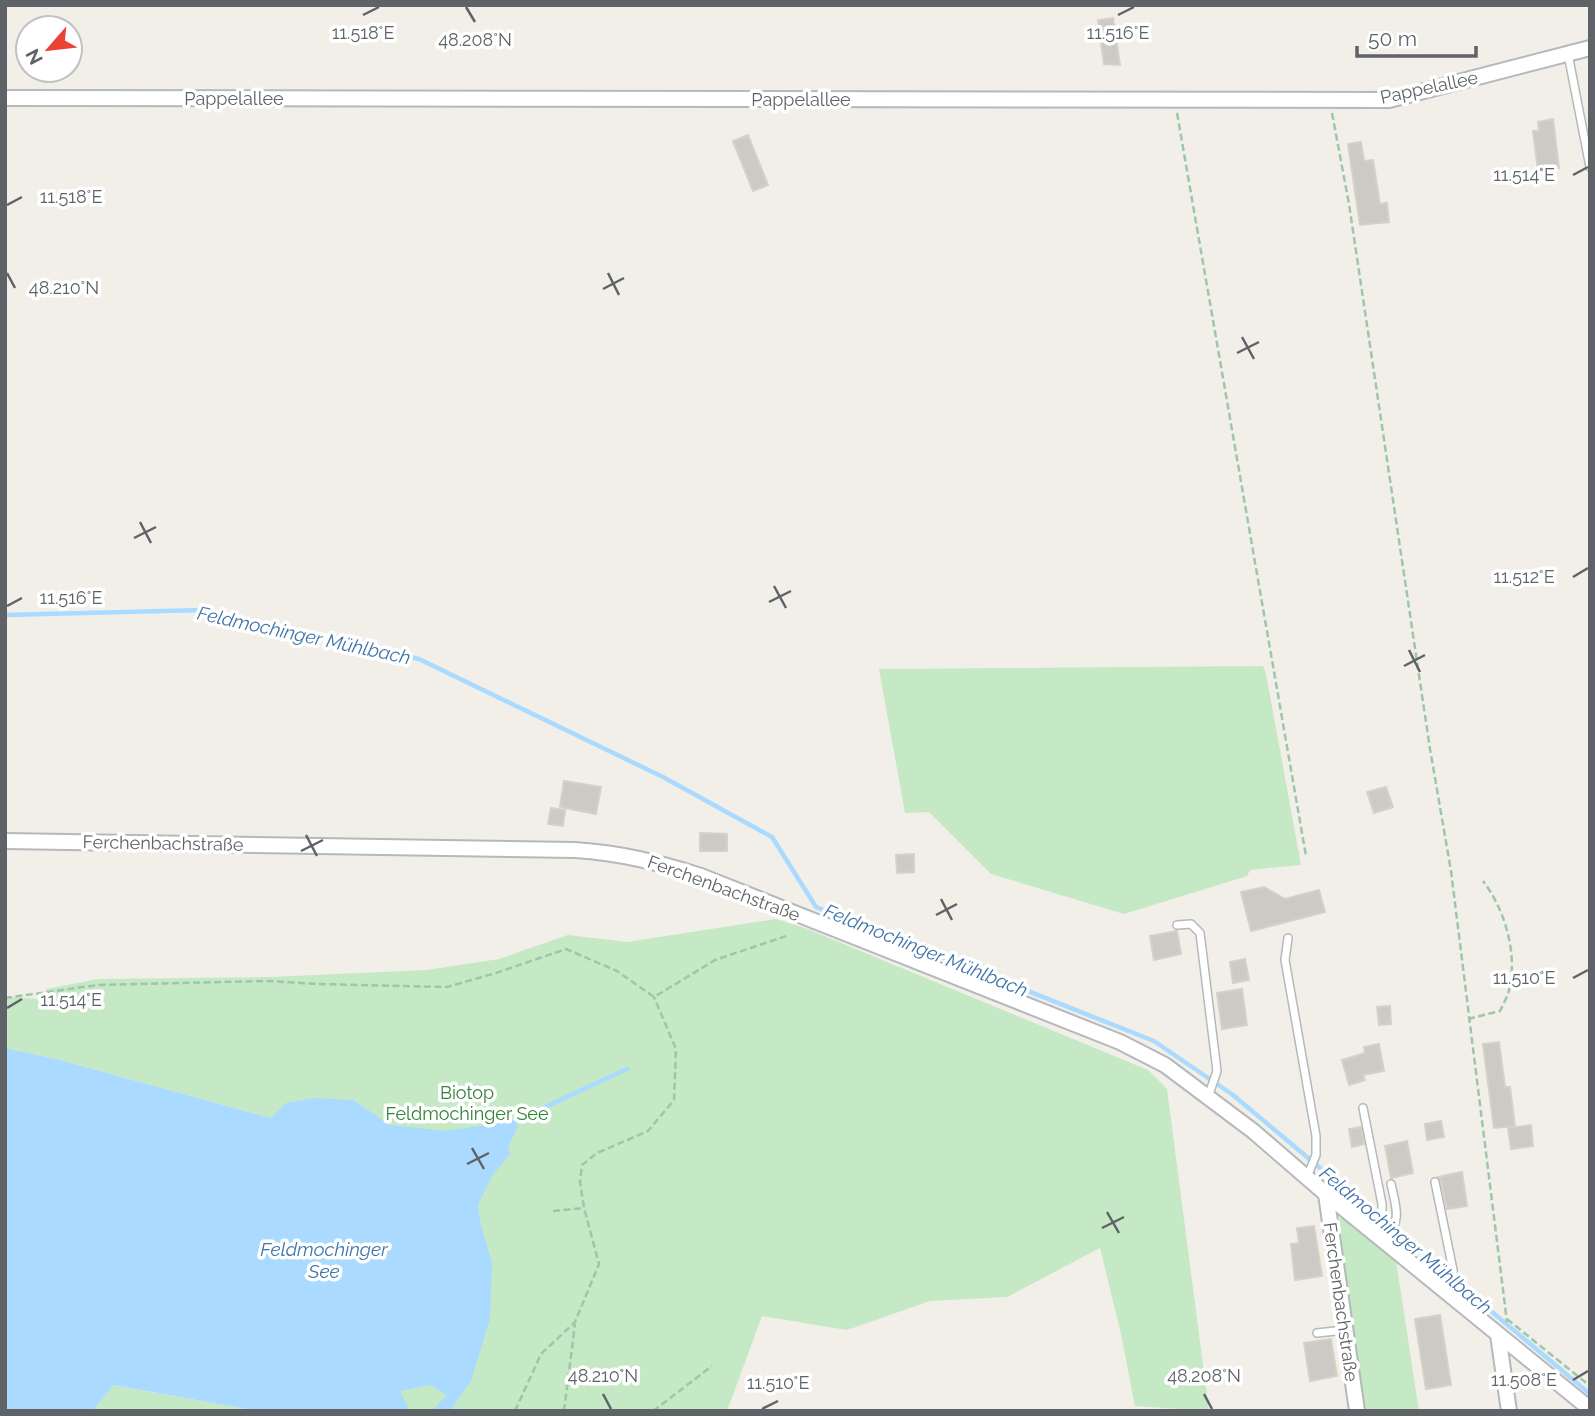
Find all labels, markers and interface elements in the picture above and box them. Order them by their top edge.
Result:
north arrow [14,14,84,84]
scale bar [1357,14,1476,58]
text: 11.518°E [332,22,394,43]
text: 11.516°E [1087,22,1149,43]
text: 50 m [1368,26,1417,51]
text: 48.208°N [438,29,512,50]
text: N [21,45,47,69]
street label: Pappelallee [1378,66,1480,108]
street label: Pappelallee [184,88,284,109]
street label: Pappelallee [751,89,851,110]
text: 11.514°E [1493,164,1555,185]
text: 11.518°E [40,186,102,207]
text: 48.210°N [29,277,99,298]
text: 11.512°E [1493,566,1555,587]
text: 11.516°E [40,587,102,608]
water label: Feldmochinger Mühlbach [195,602,413,668]
street label: Ferchenbachstraße [83,831,244,855]
street label: Ferchenbachstraße [645,851,803,925]
water label: Feldmochinger Mühlbach [821,899,1031,1001]
text: 11.510°E [1493,967,1555,988]
text: 11.514°E [40,989,102,1010]
park label: Biotop Feldmochinger See [386,1082,549,1124]
water label: Feldmochinger Mühlbach [1316,1162,1496,1318]
street label: Ferchenbachstraße [1319,1221,1363,1383]
water label: Feldmochinger See [260,1238,389,1282]
text: 48.210°N [568,1365,638,1386]
text: 48.208°N [1167,1365,1241,1386]
text: 11.508°E [1491,1369,1557,1390]
text: 11.510°E [747,1372,809,1393]

